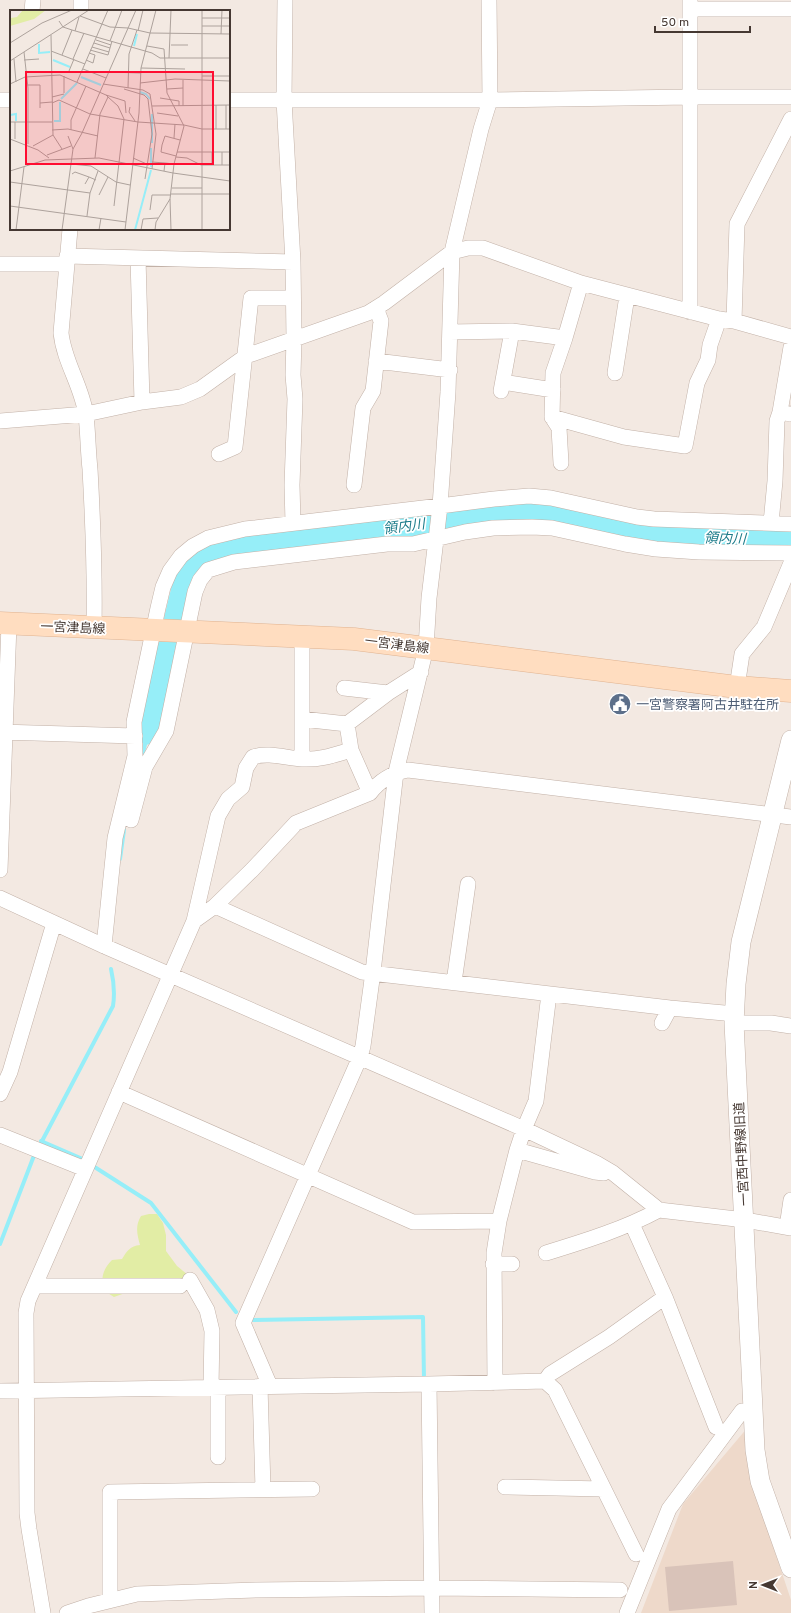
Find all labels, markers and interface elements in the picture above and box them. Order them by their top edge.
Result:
scale bar [655,8,750,34]
inset map [10,10,230,230]
text: 50 m [661,15,689,31]
water label: 領内川 [382,516,428,538]
water label: 領内川 [704,530,748,549]
street label: 一宮津島線 [40,619,106,638]
street label: 一宮津島線 [364,633,430,658]
public building icon: 一宮警察署阿古井駐在所 [607,691,633,717]
place label: 一宮警察署阿古井駐在所 [636,698,779,714]
street label: 一宮西中野線旧道 [731,1102,754,1206]
north arrow [743,1565,783,1605]
text: N [747,1581,761,1589]

